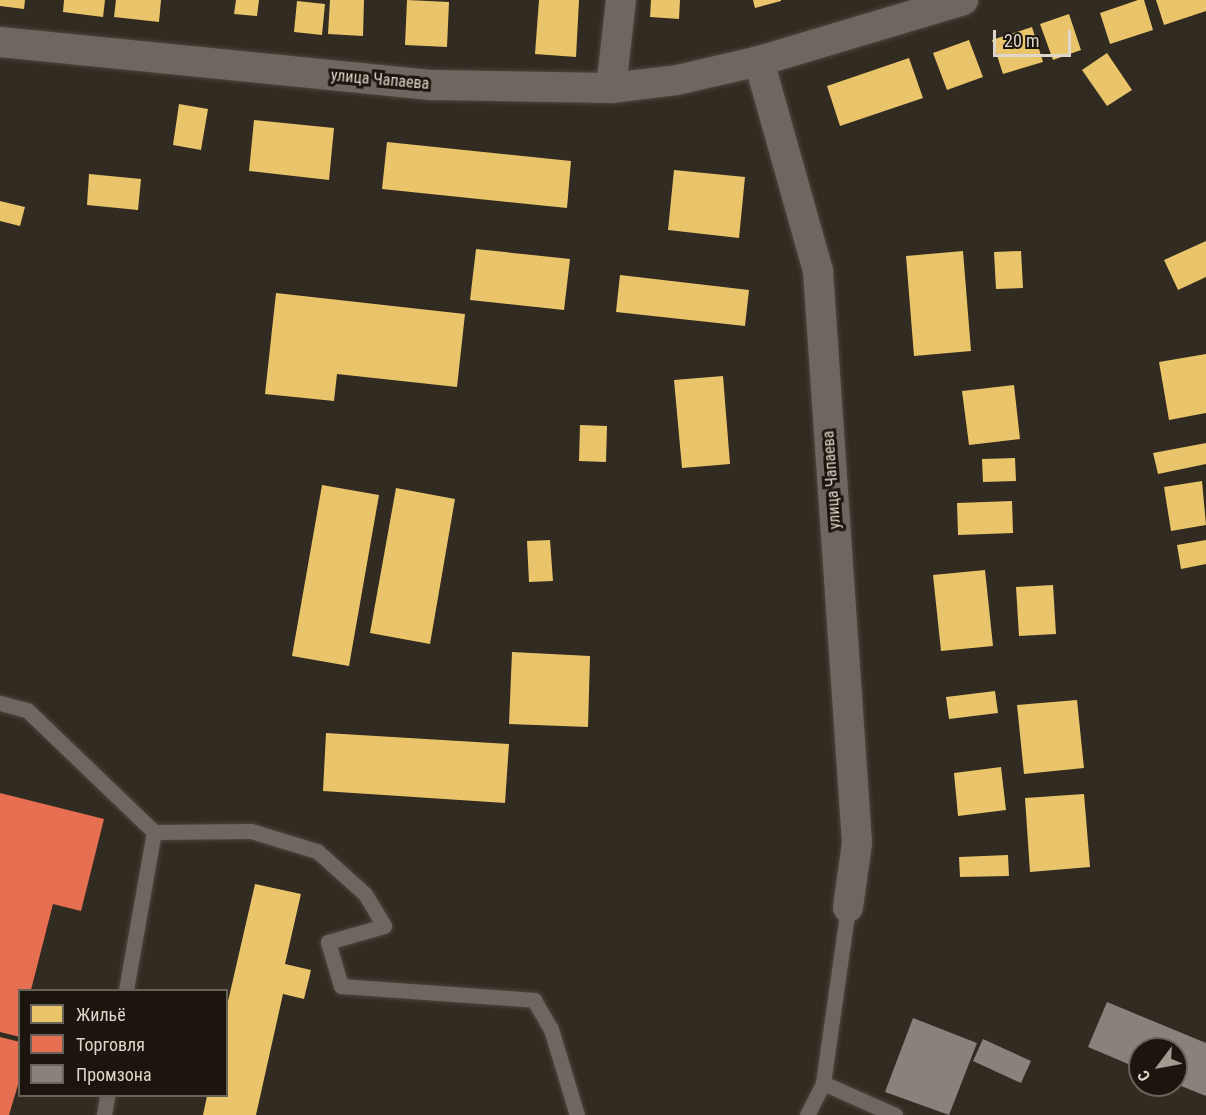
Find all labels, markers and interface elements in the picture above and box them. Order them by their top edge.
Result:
scale bar [996,18,1074,56]
text: 20 m [1004,30,1039,51]
street label: улица Чапаева [330,66,430,94]
street label: улица Чапаева [819,430,845,530]
legend [18,989,228,1097]
text: Жильё [76,1004,126,1025]
text: Торговля [76,1034,145,1055]
north arrow [1128,1037,1188,1097]
text: Промзона [76,1064,152,1085]
text: С [1134,1067,1154,1085]

